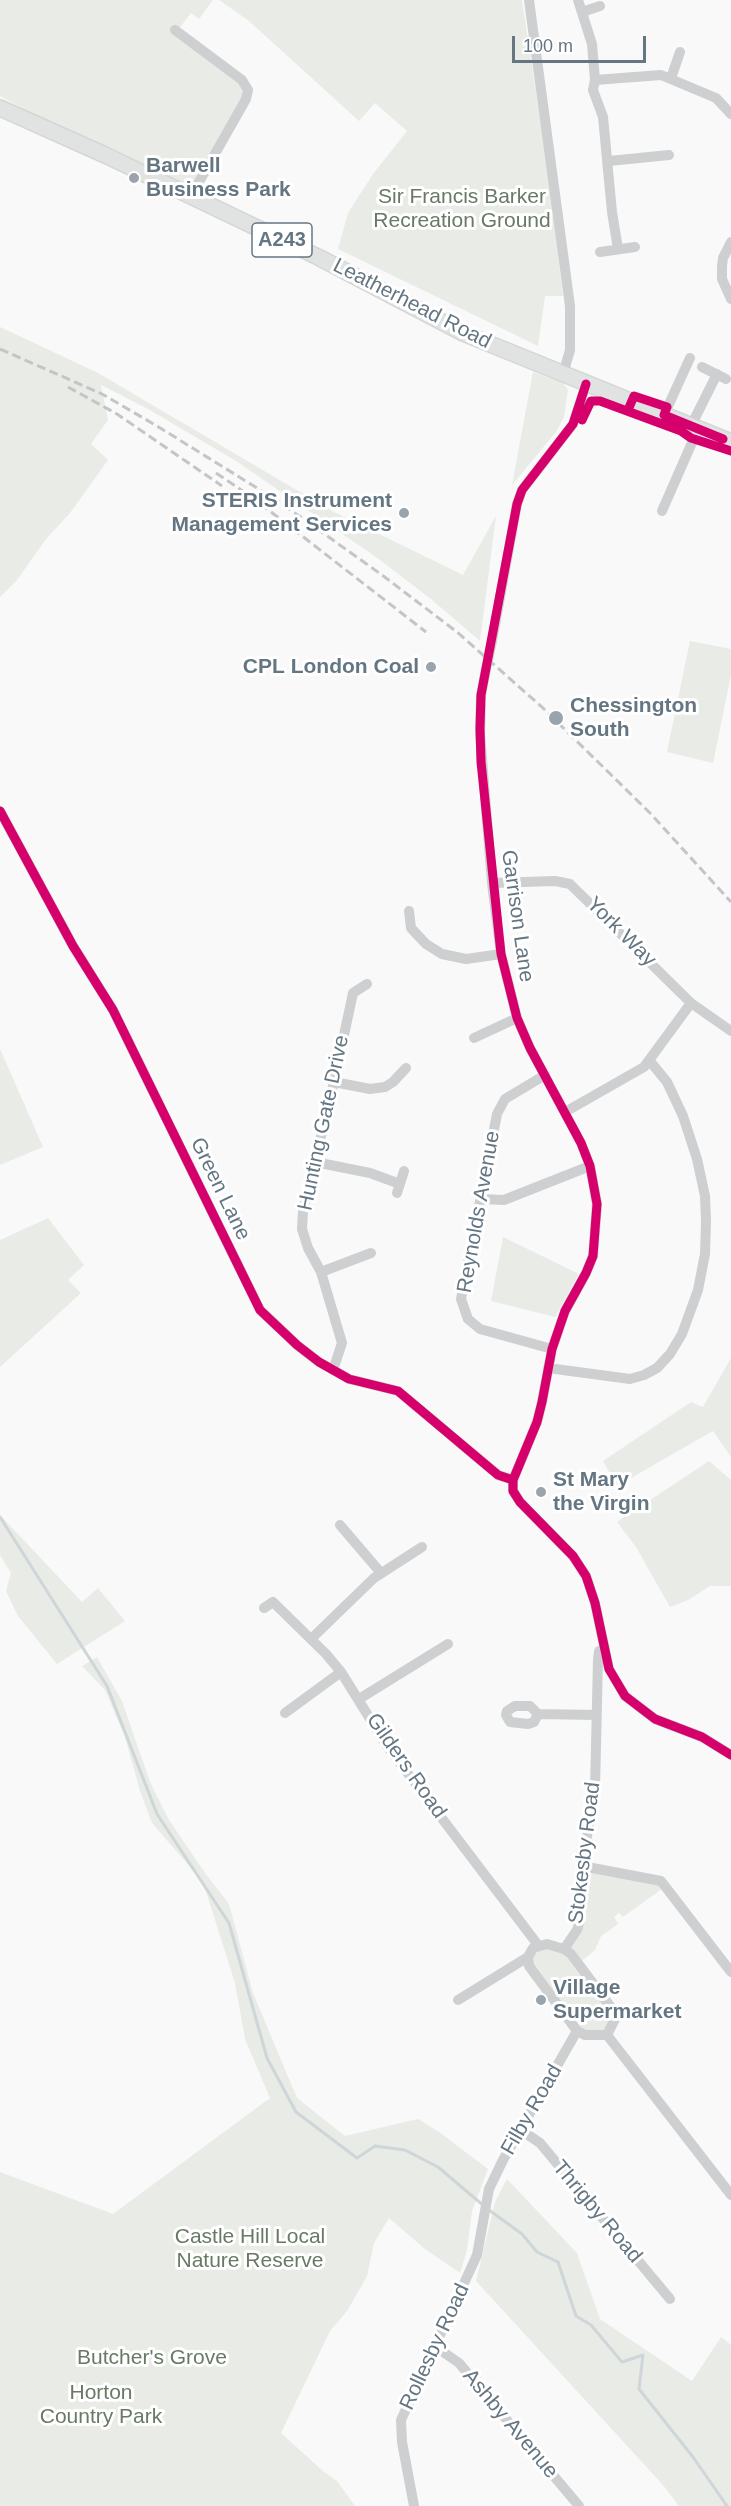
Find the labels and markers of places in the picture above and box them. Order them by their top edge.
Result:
place label: Barwell Business Park [146,153,291,203]
marker: Barwell Business Park [127,171,141,185]
place label: STERIS Instrument Management Services [171,488,392,538]
marker: STERIS Instrument Management Services [397,506,411,520]
place label: CPL London Coal [243,654,419,680]
marker: CPL London Coal [424,660,438,674]
place label: Chessington South [570,693,697,743]
marker: Chessington South [547,709,565,727]
place label: St Mary the Virgin [553,1467,649,1517]
marker: St Mary the Virgin [534,1485,548,1499]
place label: Village Supermarket [553,1975,681,2025]
marker: Village Supermarket [534,1993,548,2007]

